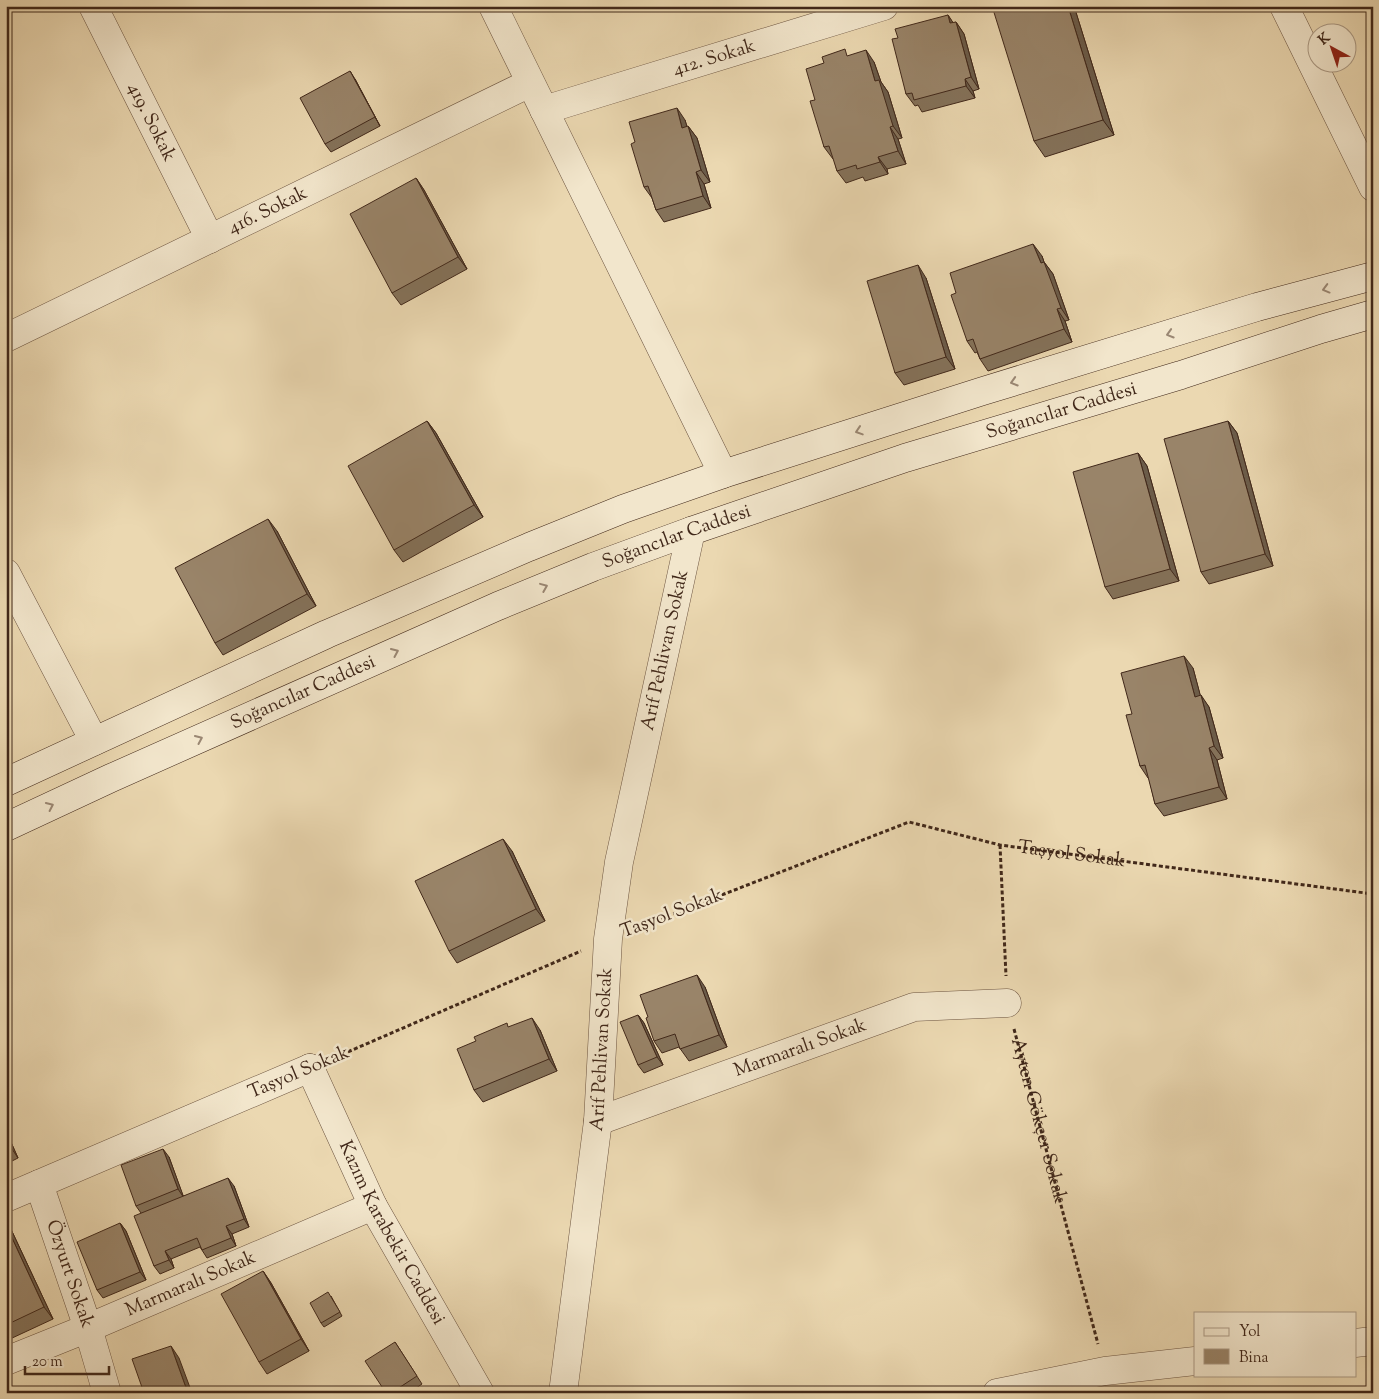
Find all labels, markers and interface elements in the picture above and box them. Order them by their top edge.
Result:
north arrow [1306,22,1356,72]
text: K [1315,28,1336,50]
street label: 412. Sokak [670,32,759,83]
street label: 419. Sokak [120,78,183,167]
street label: 416. Sokak [223,180,312,241]
one-way arrow [1322,283,1330,293]
one-way arrow [1166,328,1174,338]
street label: Soğancılar Caddesi [983,376,1140,446]
one-way arrow [1011,376,1019,386]
one-way arrow [856,425,864,435]
street label: Soğancılar Caddesi [598,498,755,576]
street label: Arif Pehlivan Sokak [634,567,696,733]
one-way arrow [539,583,548,593]
one-way arrow [390,647,399,658]
street label: Soğancılar Caddesi [226,649,380,737]
one-way arrow [194,735,203,746]
one-way arrow [45,802,54,812]
street label: Taşyol Sokak [1016,834,1127,875]
street label: Taşyol Sokak [617,882,728,946]
street label: Arif Pehlivan Sokak [583,966,620,1133]
street label: Marmaralı Sokak [730,1012,871,1084]
street label: Ayten Gökçer Sokak [1004,1035,1074,1207]
street label: Taşyol Sokak [244,1039,354,1106]
street label: Kazım Karabekir Caddesi [331,1136,452,1330]
street label: Özyurt Sokak [39,1216,101,1332]
street label: Marmaralı Sokak [121,1244,260,1324]
legend [1194,1312,1356,1376]
text: Yol [1239,1322,1261,1343]
scale bar [25,1344,109,1376]
text: Bina [1239,1348,1269,1369]
text: 20 m [32,1352,63,1373]

